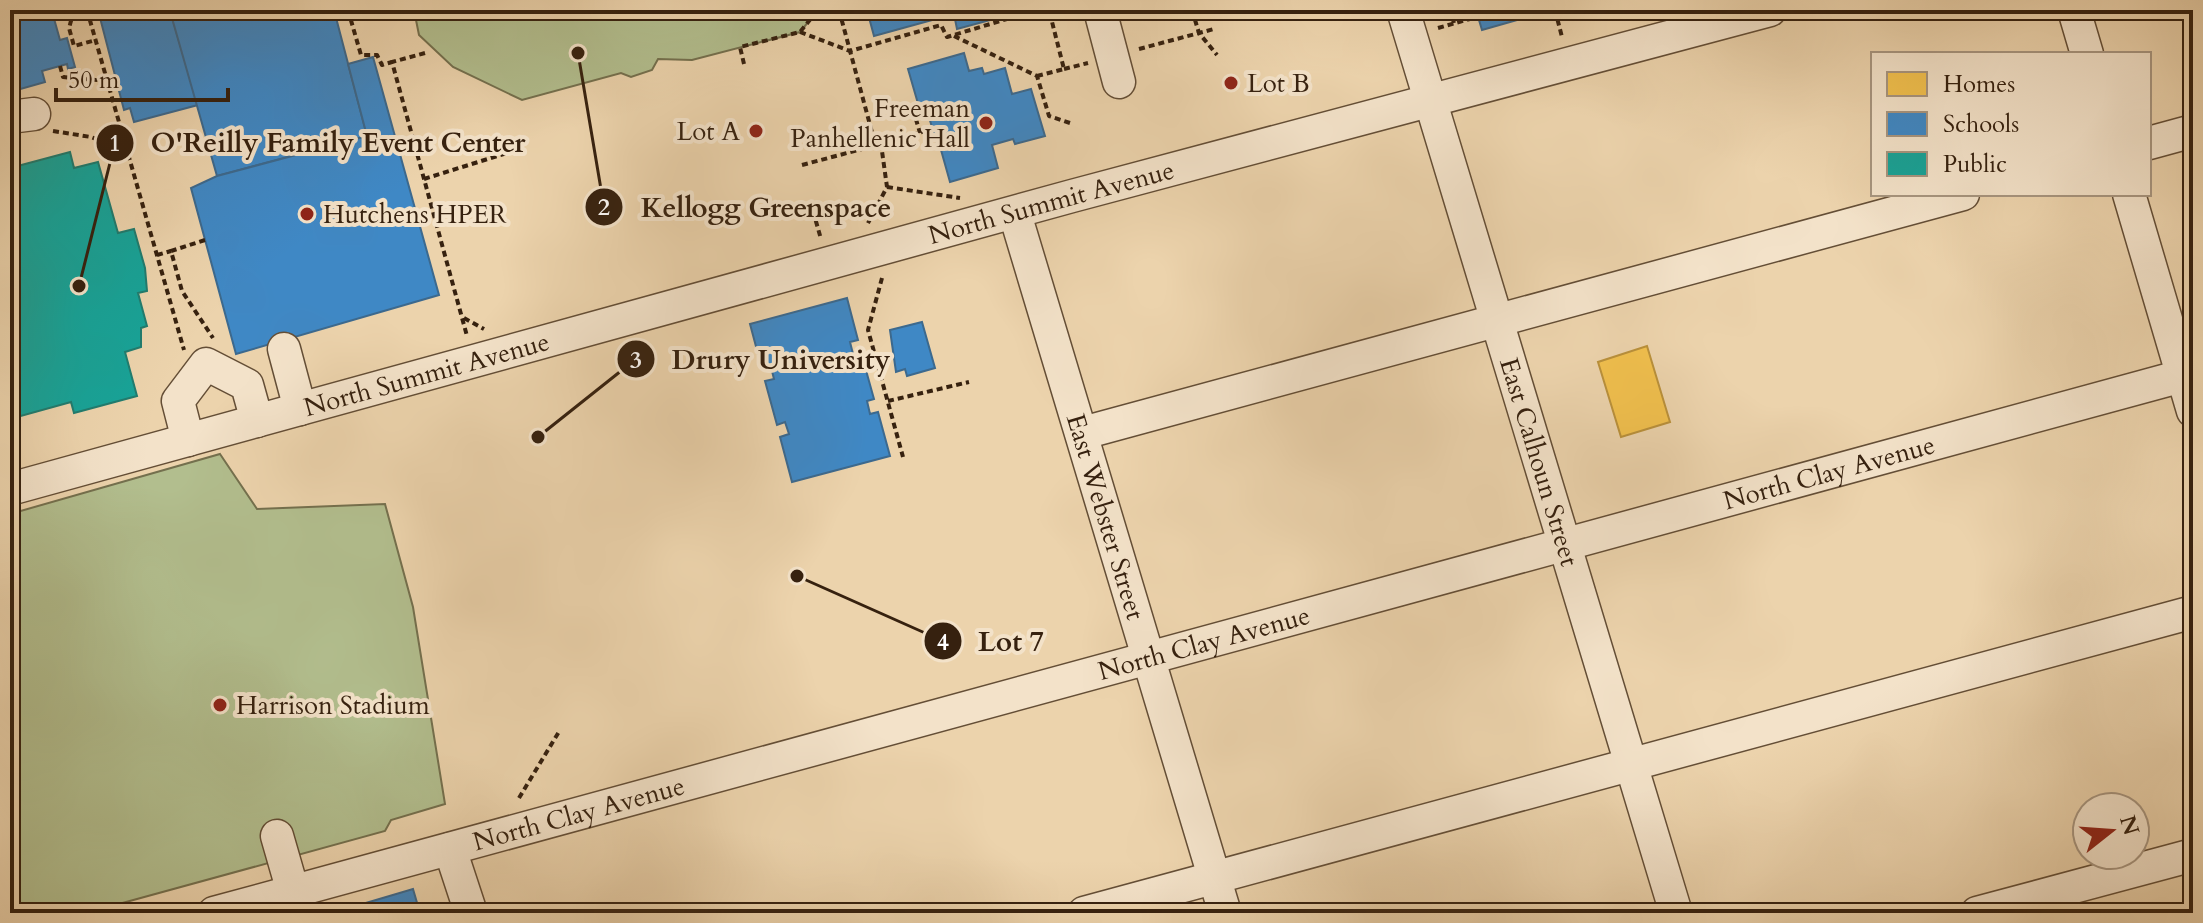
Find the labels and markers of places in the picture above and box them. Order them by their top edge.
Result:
place label: Lot B [1247,66,1310,101]
marker: Lot B [1222,74,1240,92]
place label: Freeman Panhellenic Hall [790,91,970,156]
place label: Lot A [677,114,740,149]
marker: Freeman Panhellenic Hall [977,114,995,132]
callout: O'Reilly Family Event Center [95,117,542,169]
marker: Lot A [747,122,765,140]
callout: Kellogg Greenspace [584,181,907,233]
place label: Hutchens HPER [323,197,507,232]
marker: Hutchens HPER [298,205,316,223]
callout: Drury University [616,333,907,385]
callout: Lot 7 [923,615,1060,667]
place label: Harrison Stadium [236,688,430,723]
marker: Harrison Stadium [211,696,229,714]

